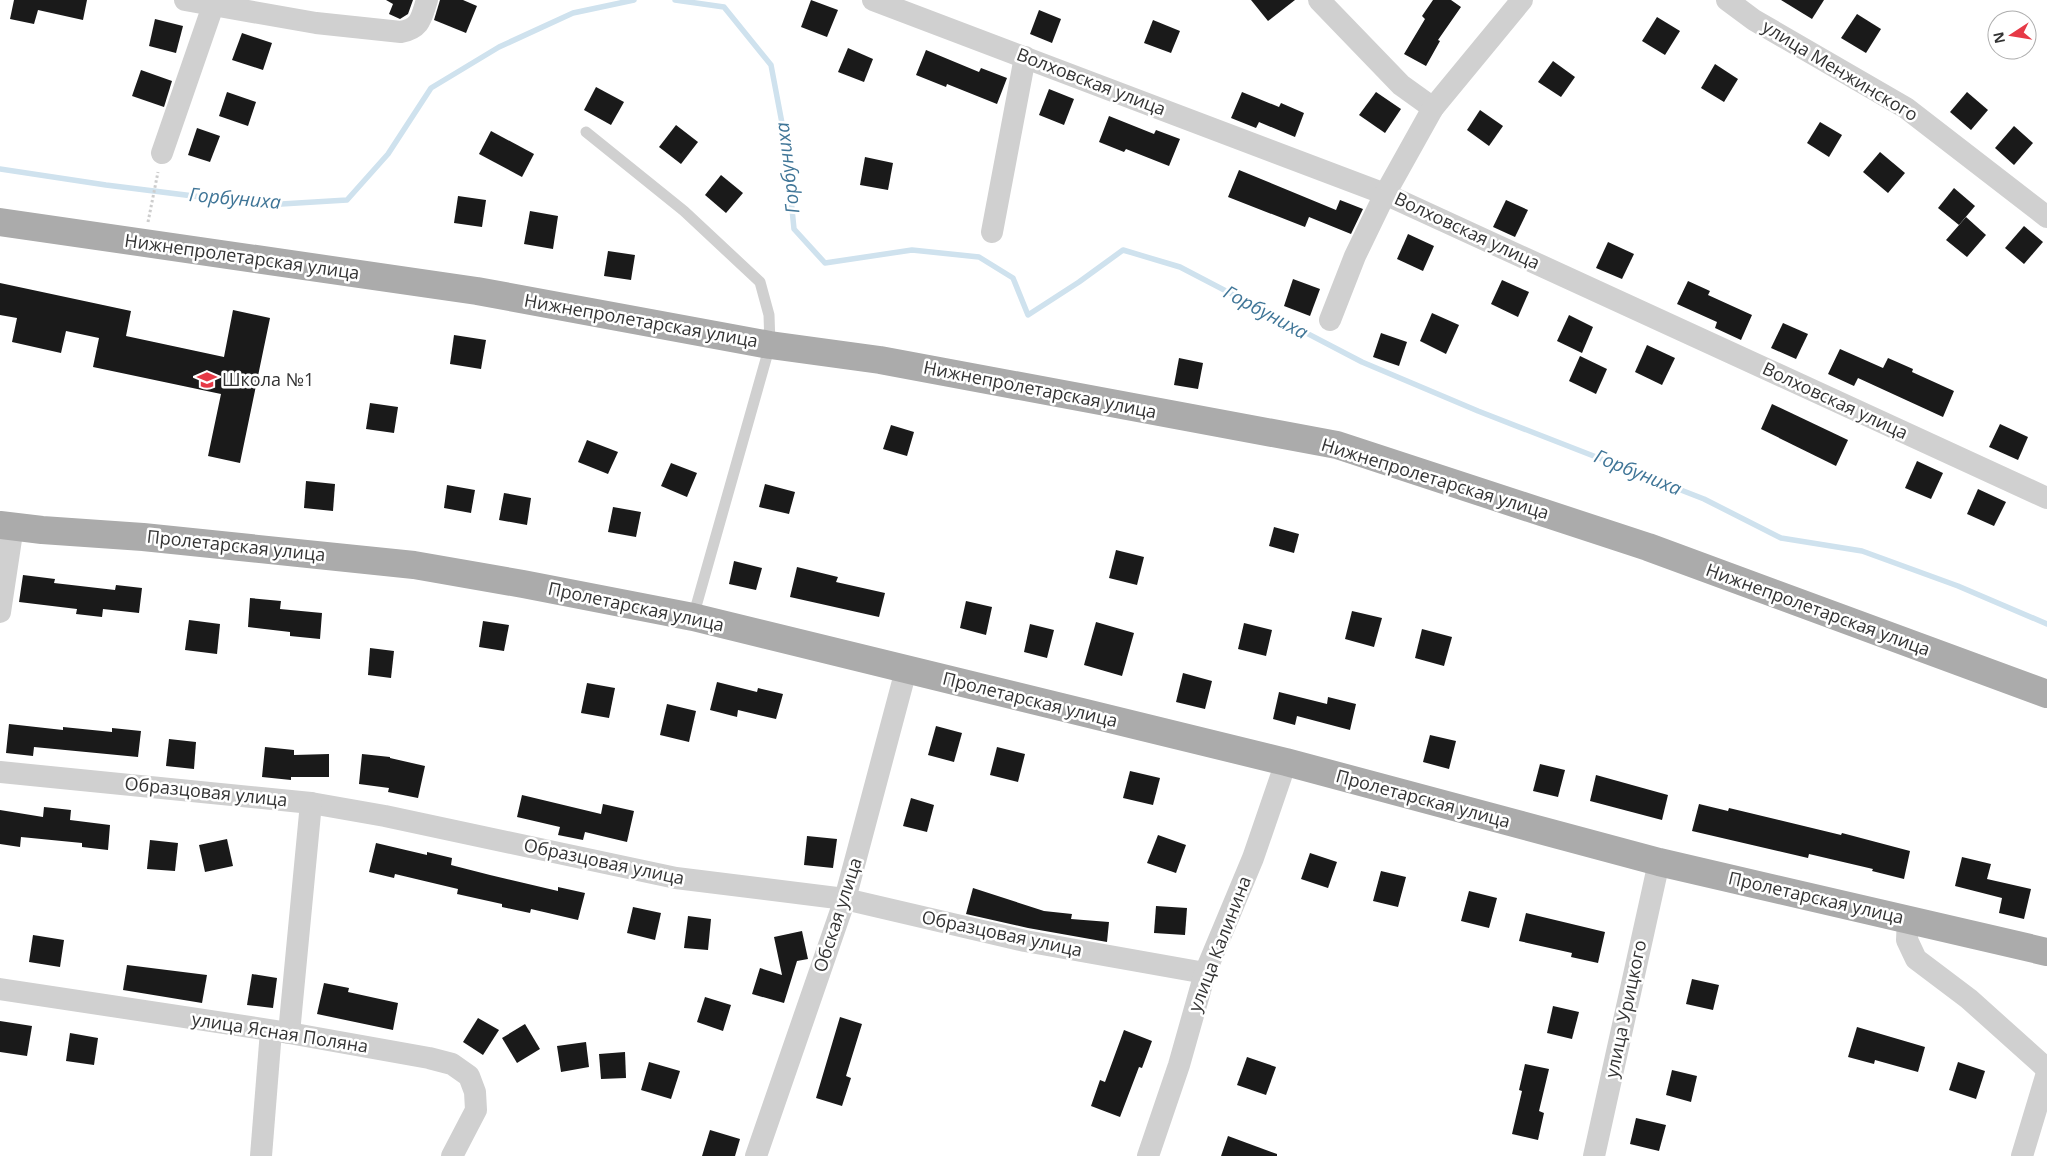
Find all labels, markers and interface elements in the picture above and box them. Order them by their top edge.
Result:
north arrow [1987,10,2037,60]
street label: улица Менжинского [1758,14,1923,126]
text: N [1988,30,2009,45]
street label: Волховская улица [1013,42,1169,121]
water label: Горбуниха [768,121,806,215]
water label: Горбуниха [188,181,282,215]
street label: Волховская улица [1391,186,1544,274]
street label: Нижнепролетарская улица [123,228,361,284]
water label: Горбуниха [1219,279,1313,345]
street label: Нижнепролетарская улица [522,288,760,352]
street label: Нижнепролетарская улица [922,355,1159,423]
street label: Волховская улица [1759,356,1912,444]
place label: Школа №1 [222,367,314,391]
school or university icon: Школа №1 [196,369,218,391]
street label: Нижнепролетарская улица [1318,432,1552,524]
water label: Горбуниха [1590,443,1686,501]
street label: Пролетарская улица [146,524,327,566]
street label: Нижнепролетарская улица [1703,557,1934,661]
street label: Пролетарская улица [546,576,726,636]
street label: Пролетарская улица [940,666,1120,732]
street label: Пролетарская улица [1333,763,1513,833]
street label: Образцовая улица [124,771,289,811]
street label: Образцовая улица [522,832,687,890]
street label: Обская улица [807,854,867,975]
street label: Пролетарская улица [1726,865,1906,929]
street label: улица Калинина [1182,872,1256,1015]
street label: Образцовая улица [920,904,1085,962]
street label: улица Урицкого [1599,938,1651,1080]
street label: улица Ясная Поляна [190,1006,370,1058]

